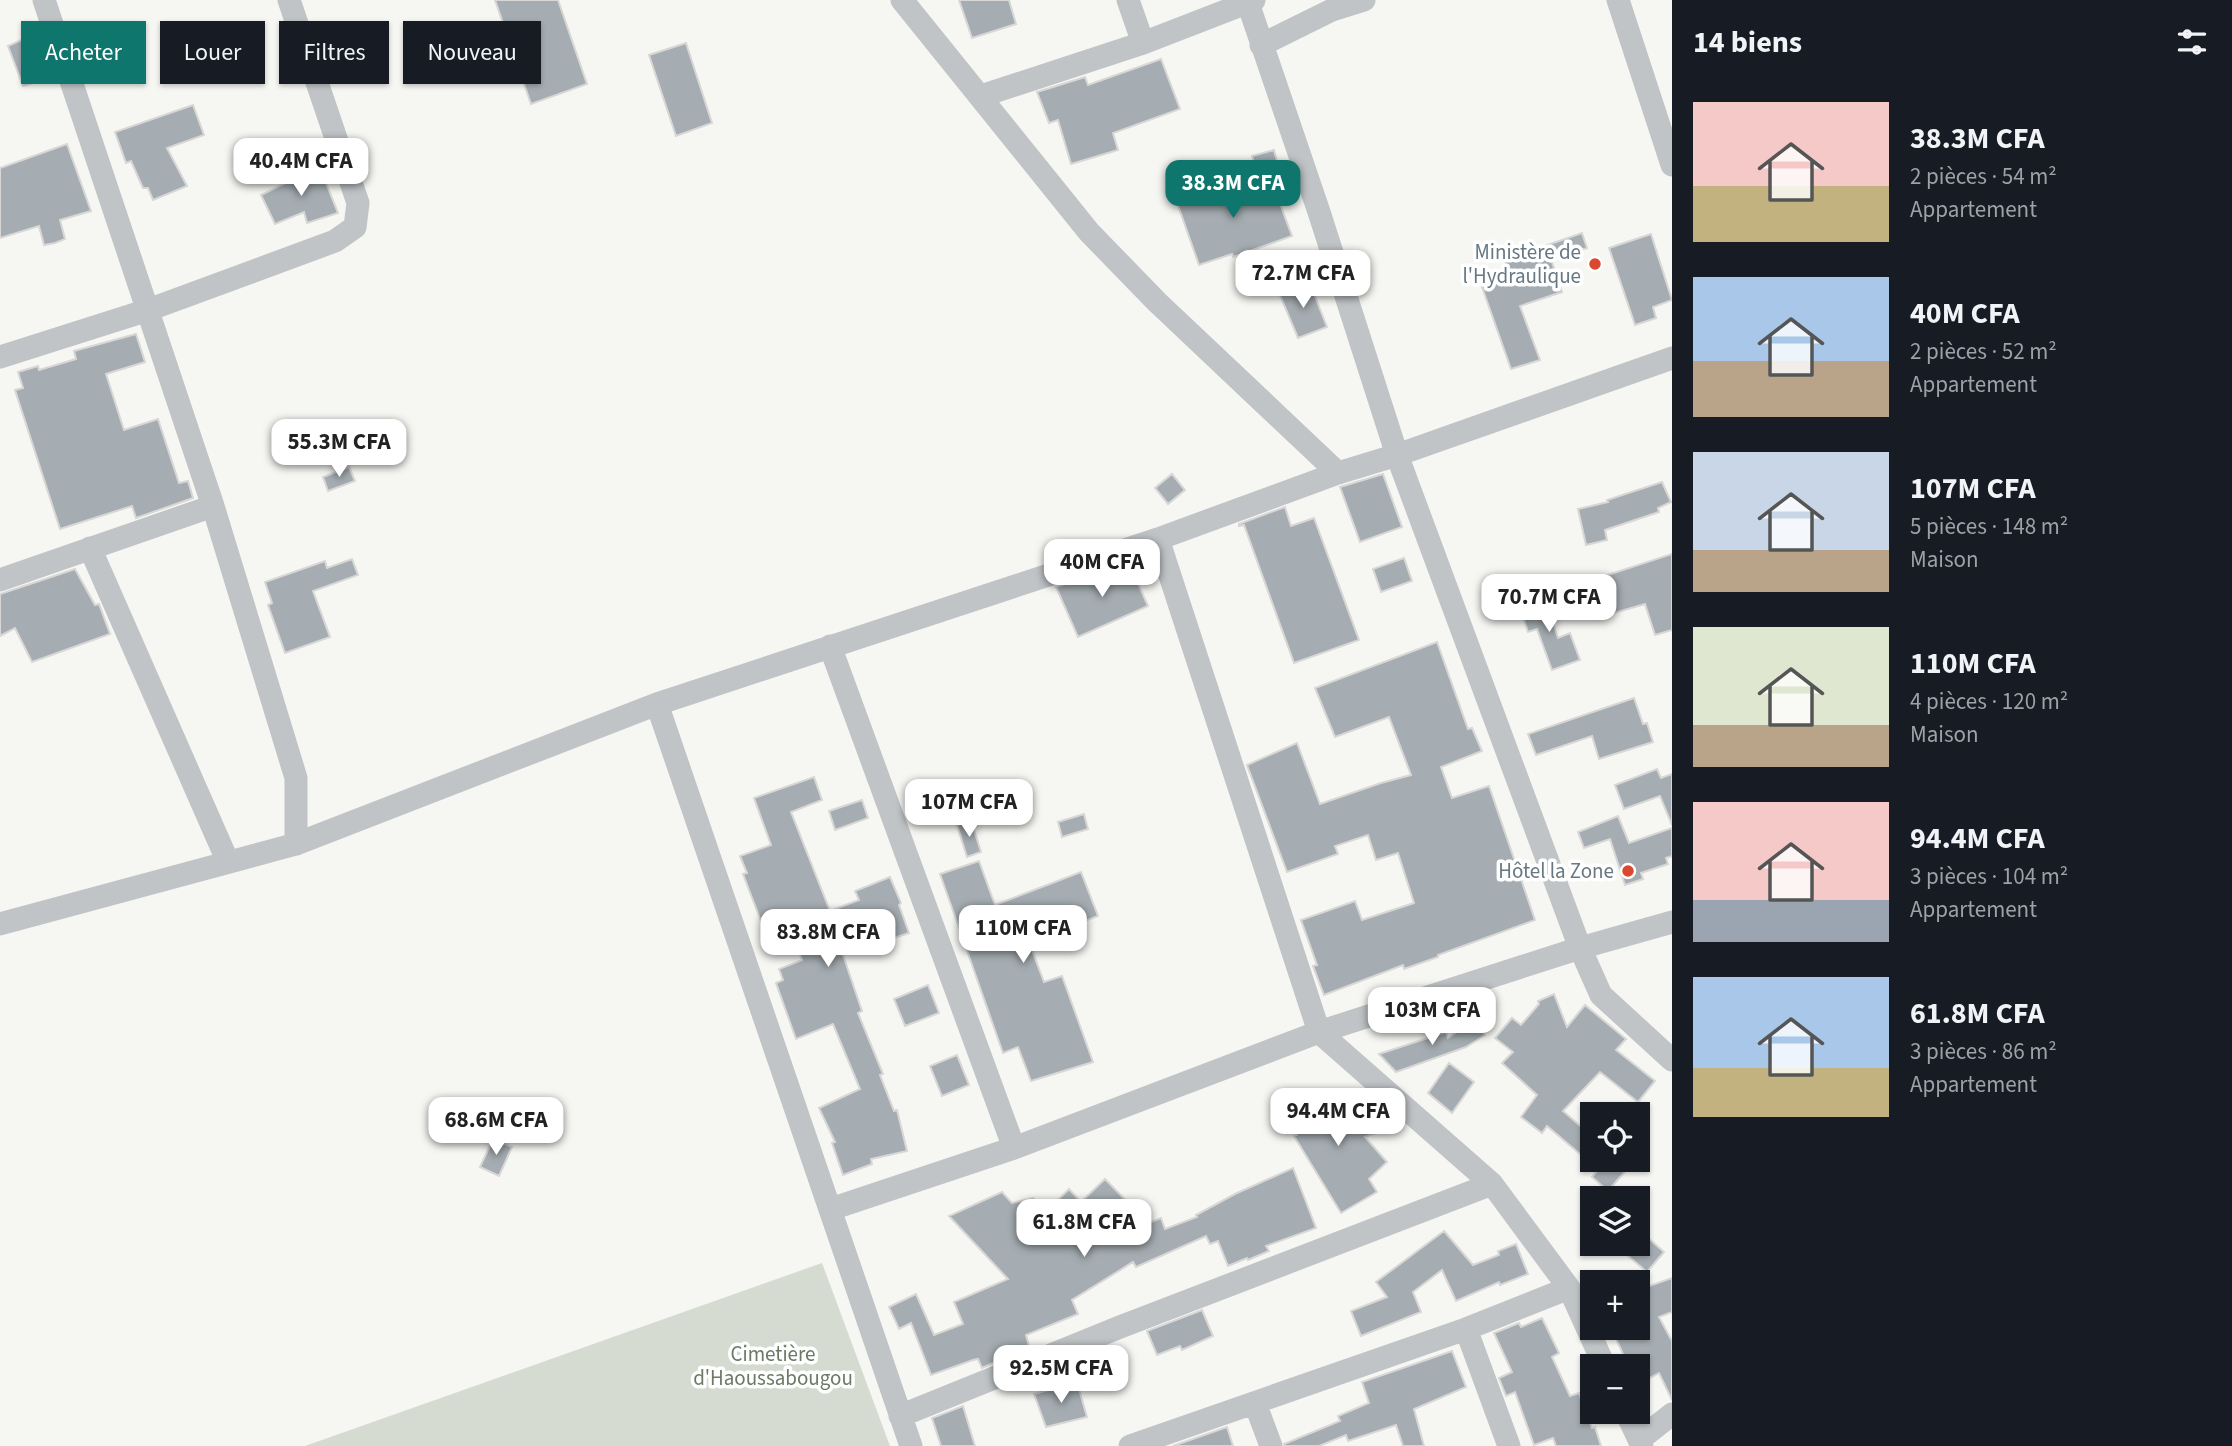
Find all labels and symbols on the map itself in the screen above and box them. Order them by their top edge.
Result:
pin: 40.4M CFA [221,138,381,198]
pin: 38.3M CFA [1153,160,1313,220]
place label: Ministère de l'Hydraulique [1463,237,1581,291]
pin: 72.7M CFA [1223,250,1383,310]
marker: Ministère de l'Hydraulique [1587,256,1603,272]
pin: 55.3M CFA [259,420,419,479]
pin: 40M CFA [1037,540,1167,599]
pin: 70.7M CFA [1469,574,1629,634]
pin: 107M CFA [897,780,1041,839]
place label: Hôtel la Zone [1498,856,1614,886]
marker: Hôtel la Zone [1620,863,1636,879]
pin: 110M CFA [951,906,1095,965]
pin: 83.8M CFA [748,909,908,969]
pin: 103M CFA [1360,988,1504,1047]
pin: 94.4M CFA [1258,1088,1418,1148]
pin: 68.6M CFA [416,1098,576,1157]
pin: 61.8M CFA [1004,1200,1164,1259]
park label: Cimetière d'Haoussabougou [693,1339,853,1393]
pin: 92.5M CFA [981,1346,1141,1405]

